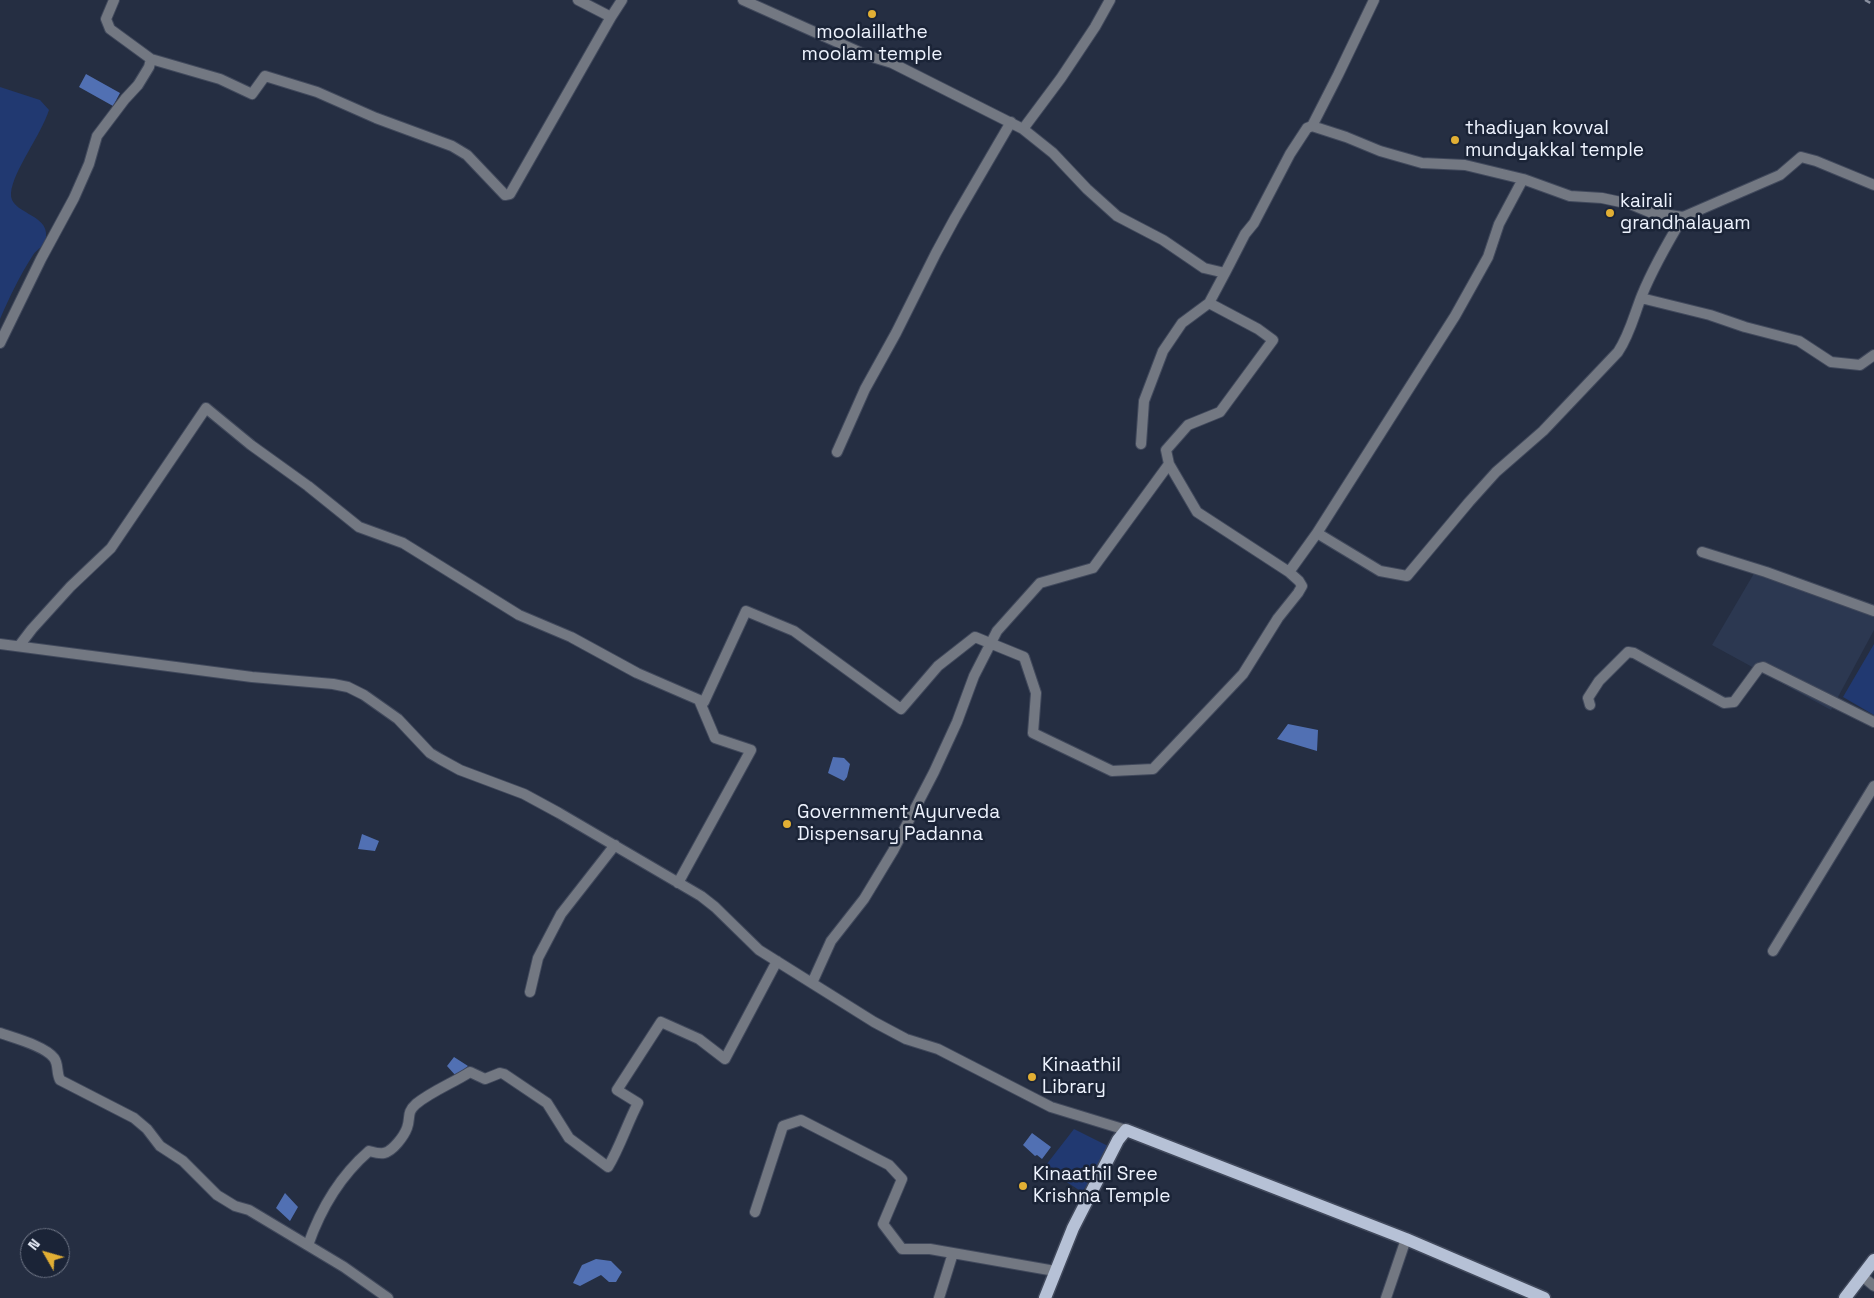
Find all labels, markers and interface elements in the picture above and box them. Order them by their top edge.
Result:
marker: moolaillathe moolam temple [866,8,878,20]
place label: moolaillathe moolam temple [802,22,942,66]
place label: thadiyan kovval mundyakkal temple [1465,118,1644,162]
marker: thadiyan kovval mundyakkal temple [1449,134,1461,146]
place label: kairali grandhalayam [1620,191,1751,235]
marker: kairali grandhalayam [1604,207,1616,219]
place label: Government Ayurveda Dispensary Padanna [797,802,1000,846]
marker: Government Ayurveda Dispensary Padanna [781,818,793,830]
place label: Kinaathil Library [1042,1055,1121,1099]
marker: Kinaathil Library [1026,1071,1038,1083]
place label: Kinaathil Sree Krishna Temple [1033,1164,1171,1208]
marker: Kinaathil Sree Krishna Temple [1017,1180,1029,1192]
north arrow [20,1228,70,1278]
text: N [24,1235,44,1254]

